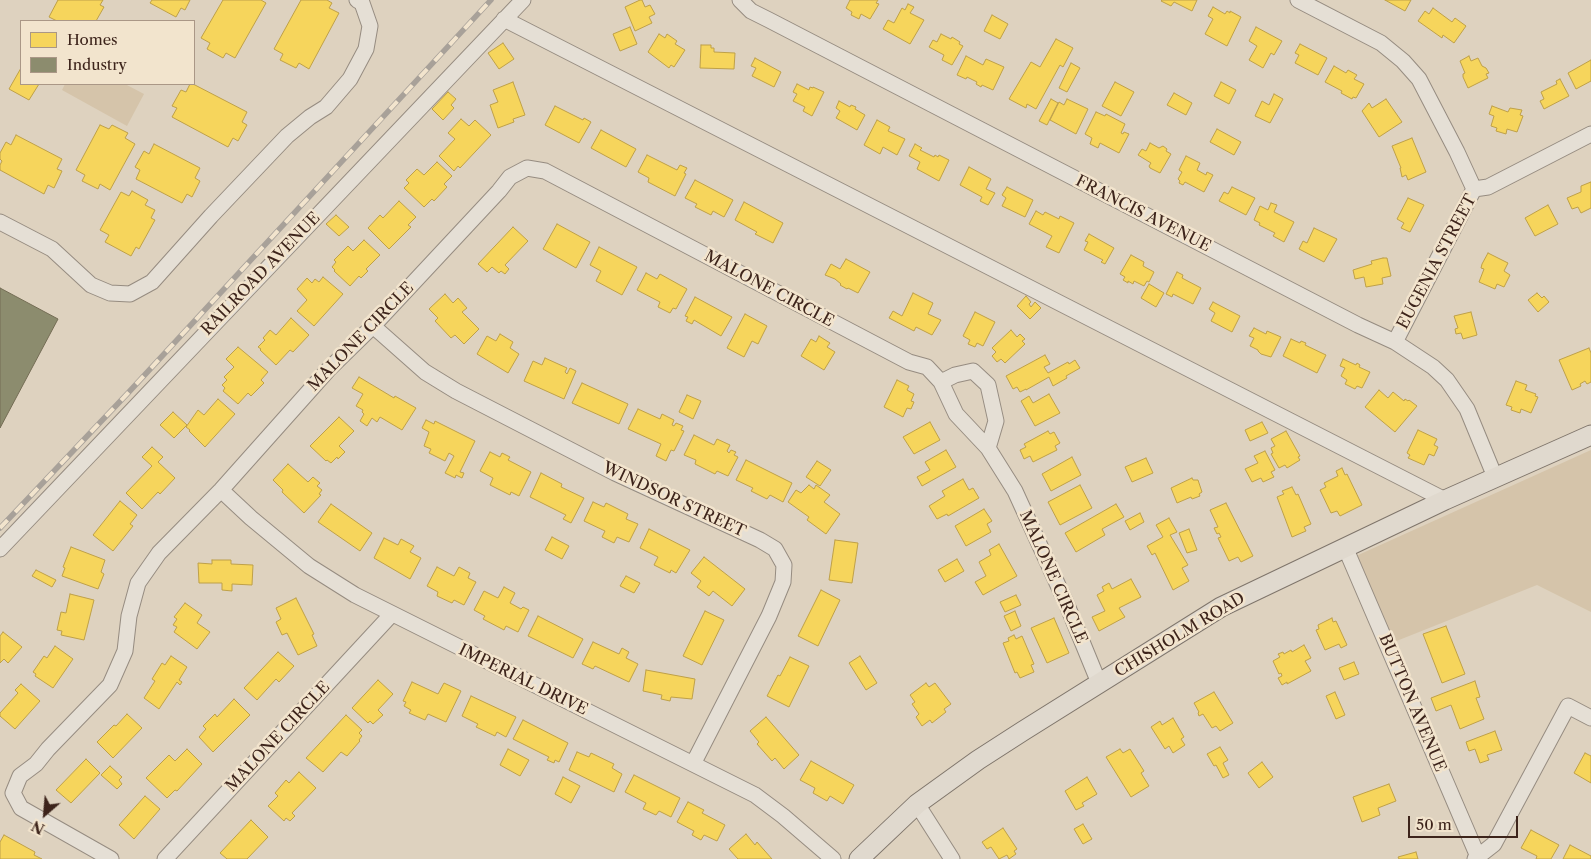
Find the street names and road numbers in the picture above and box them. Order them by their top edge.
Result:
street label: FRANCIS AVENUE [1072,172,1214,256]
street label: EUGENIA STREET [1393,191,1481,333]
street label: RAILROAD AVENUE [197,209,325,339]
street label: MALONE CIRCLE [701,247,837,331]
street label: MALONE CIRCLE [304,279,418,395]
street label: WINDSOR STREET [599,458,749,542]
street label: MALONE CIRCLE [1015,507,1091,647]
street label: CHISHOLM ROAD [1111,589,1249,681]
street label: BUTTON AVENUE [1374,631,1450,775]
street label: IMPERIAL DRIVE [455,640,591,720]
street label: MALONE CIRCLE [222,678,334,796]

